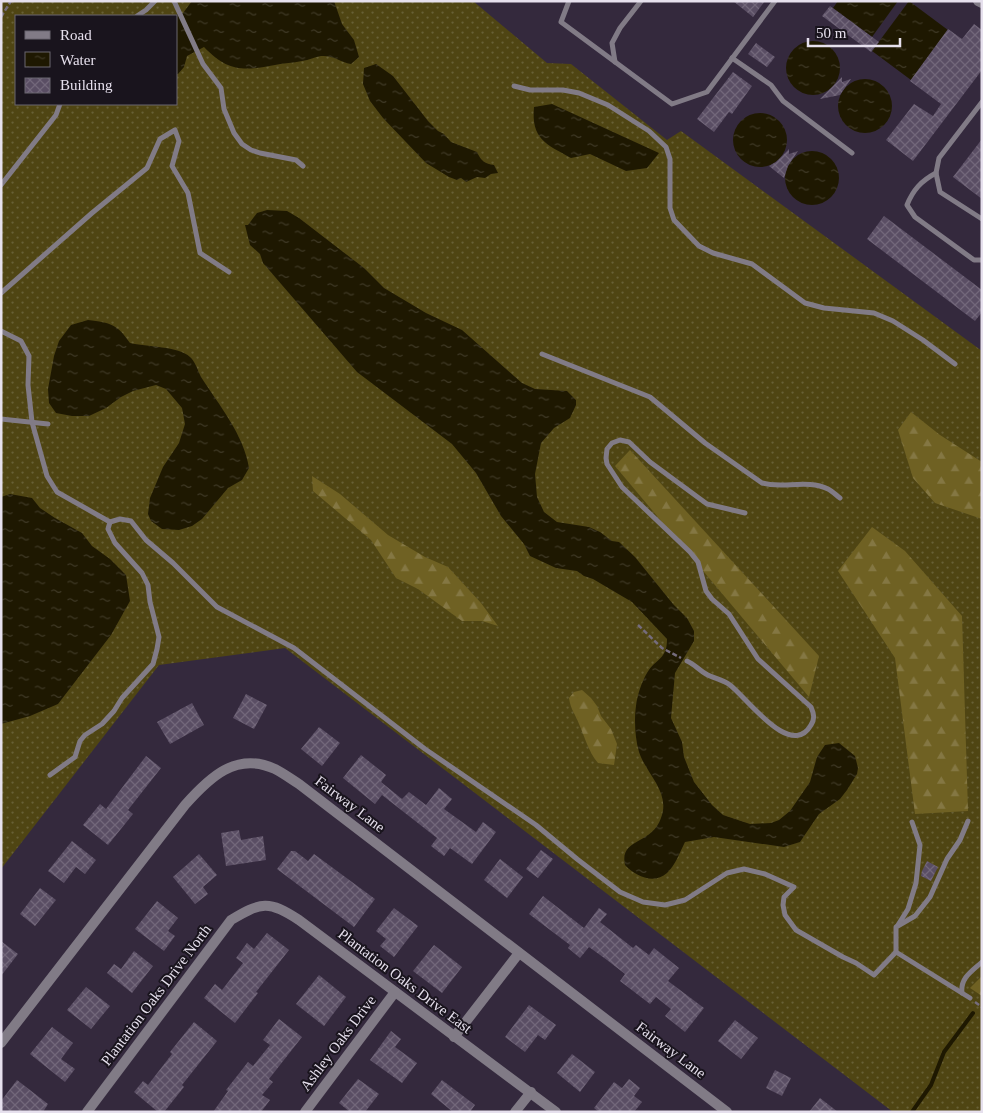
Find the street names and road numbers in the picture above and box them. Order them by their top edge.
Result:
street label: Fairway Lane [312,773,388,836]
street label: Plantation Oaks Drive North [98,921,214,1069]
street label: Plantation Oaks Drive East [335,926,476,1037]
street label: Ashley Oaks Drive [297,992,379,1094]
street label: Fairway Lane [633,1019,709,1082]

